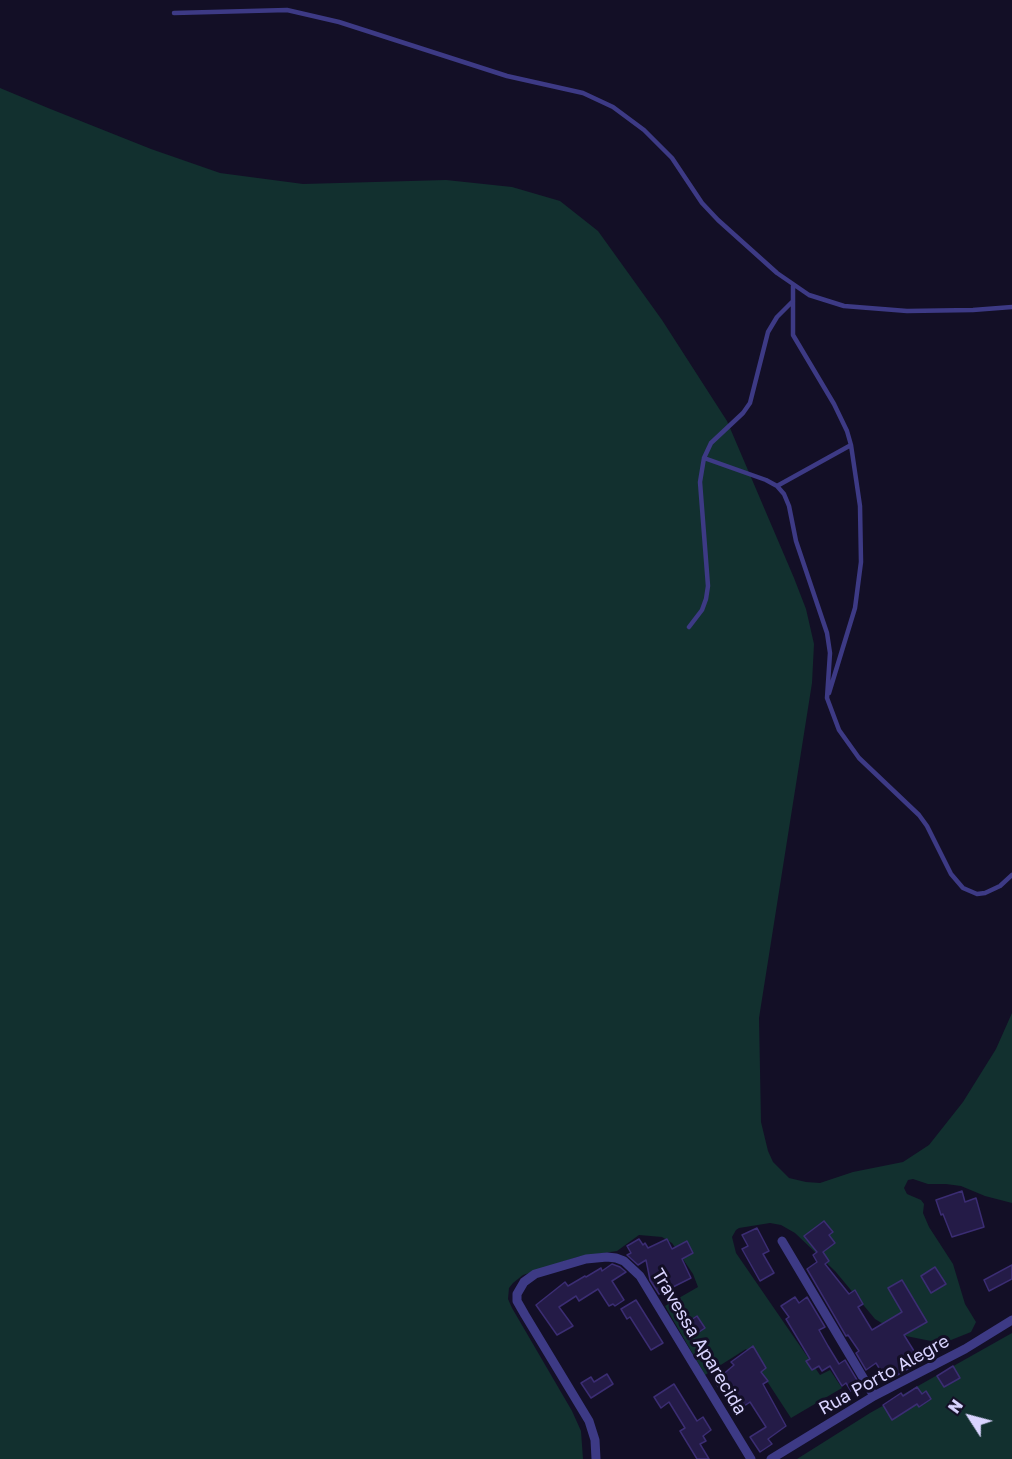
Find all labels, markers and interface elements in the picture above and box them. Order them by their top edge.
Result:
street label: Travessa Aparecida [647,1265,751,1419]
street label: Rua Porto Alegre [815,1330,953,1420]
north arrow [940,1387,1000,1447]
text: N [944,1396,967,1417]

